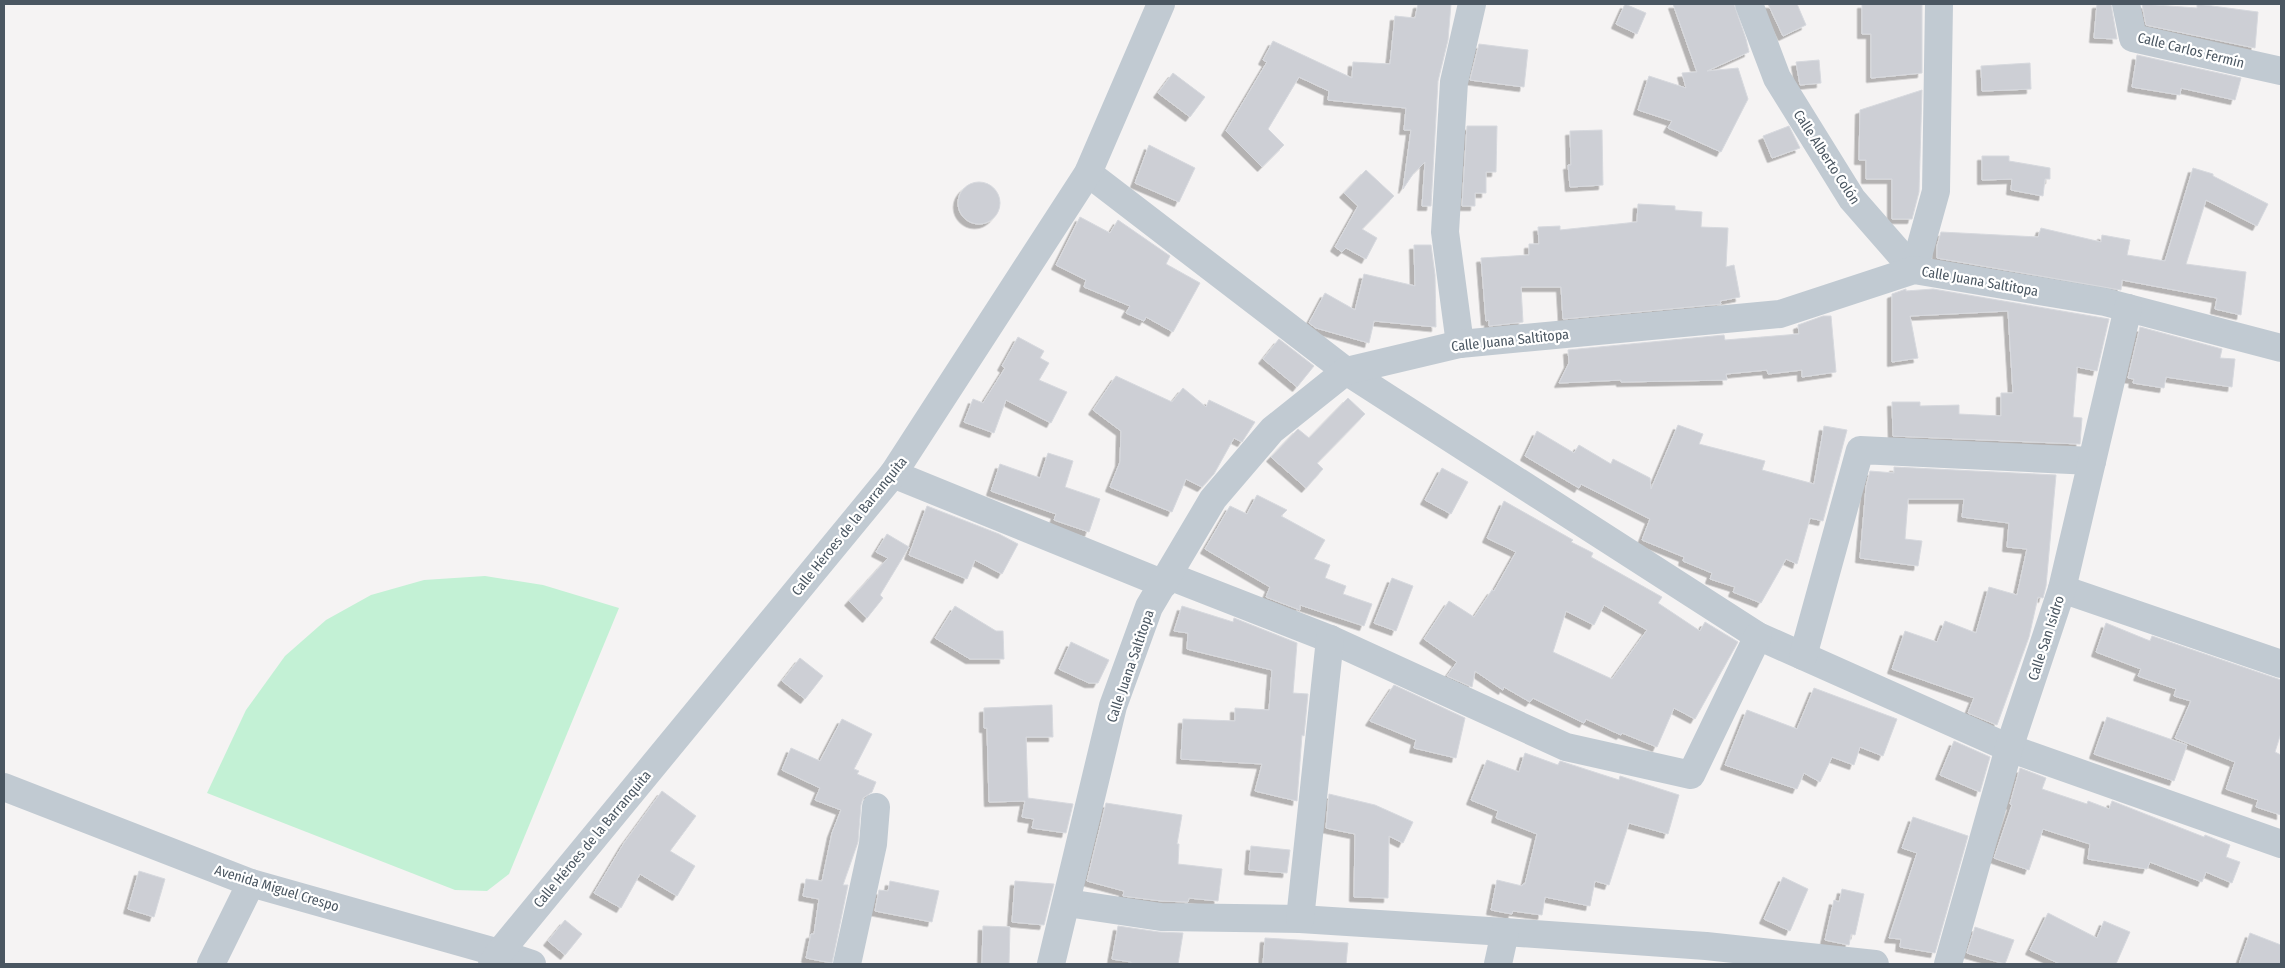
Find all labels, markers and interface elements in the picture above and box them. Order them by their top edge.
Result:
street label: Calle Carlos Fermín [2136,29,2246,72]
street label: Calle Alberto Colón [1790,107,1863,208]
street label: Calle Juana Saltitopa [1920,263,2040,300]
street label: Calle Juana Saltitopa [1450,326,1570,355]
street label: Calle Héroes de la Barranquita [788,453,911,599]
street label: Calle San Isidro [2025,594,2068,683]
street label: Calle Juana Saltitopa [1103,607,1158,725]
street label: Calle Héroes de la Barranquita [530,767,655,911]
street label: Avenida Miguel Crespo [213,861,341,916]

